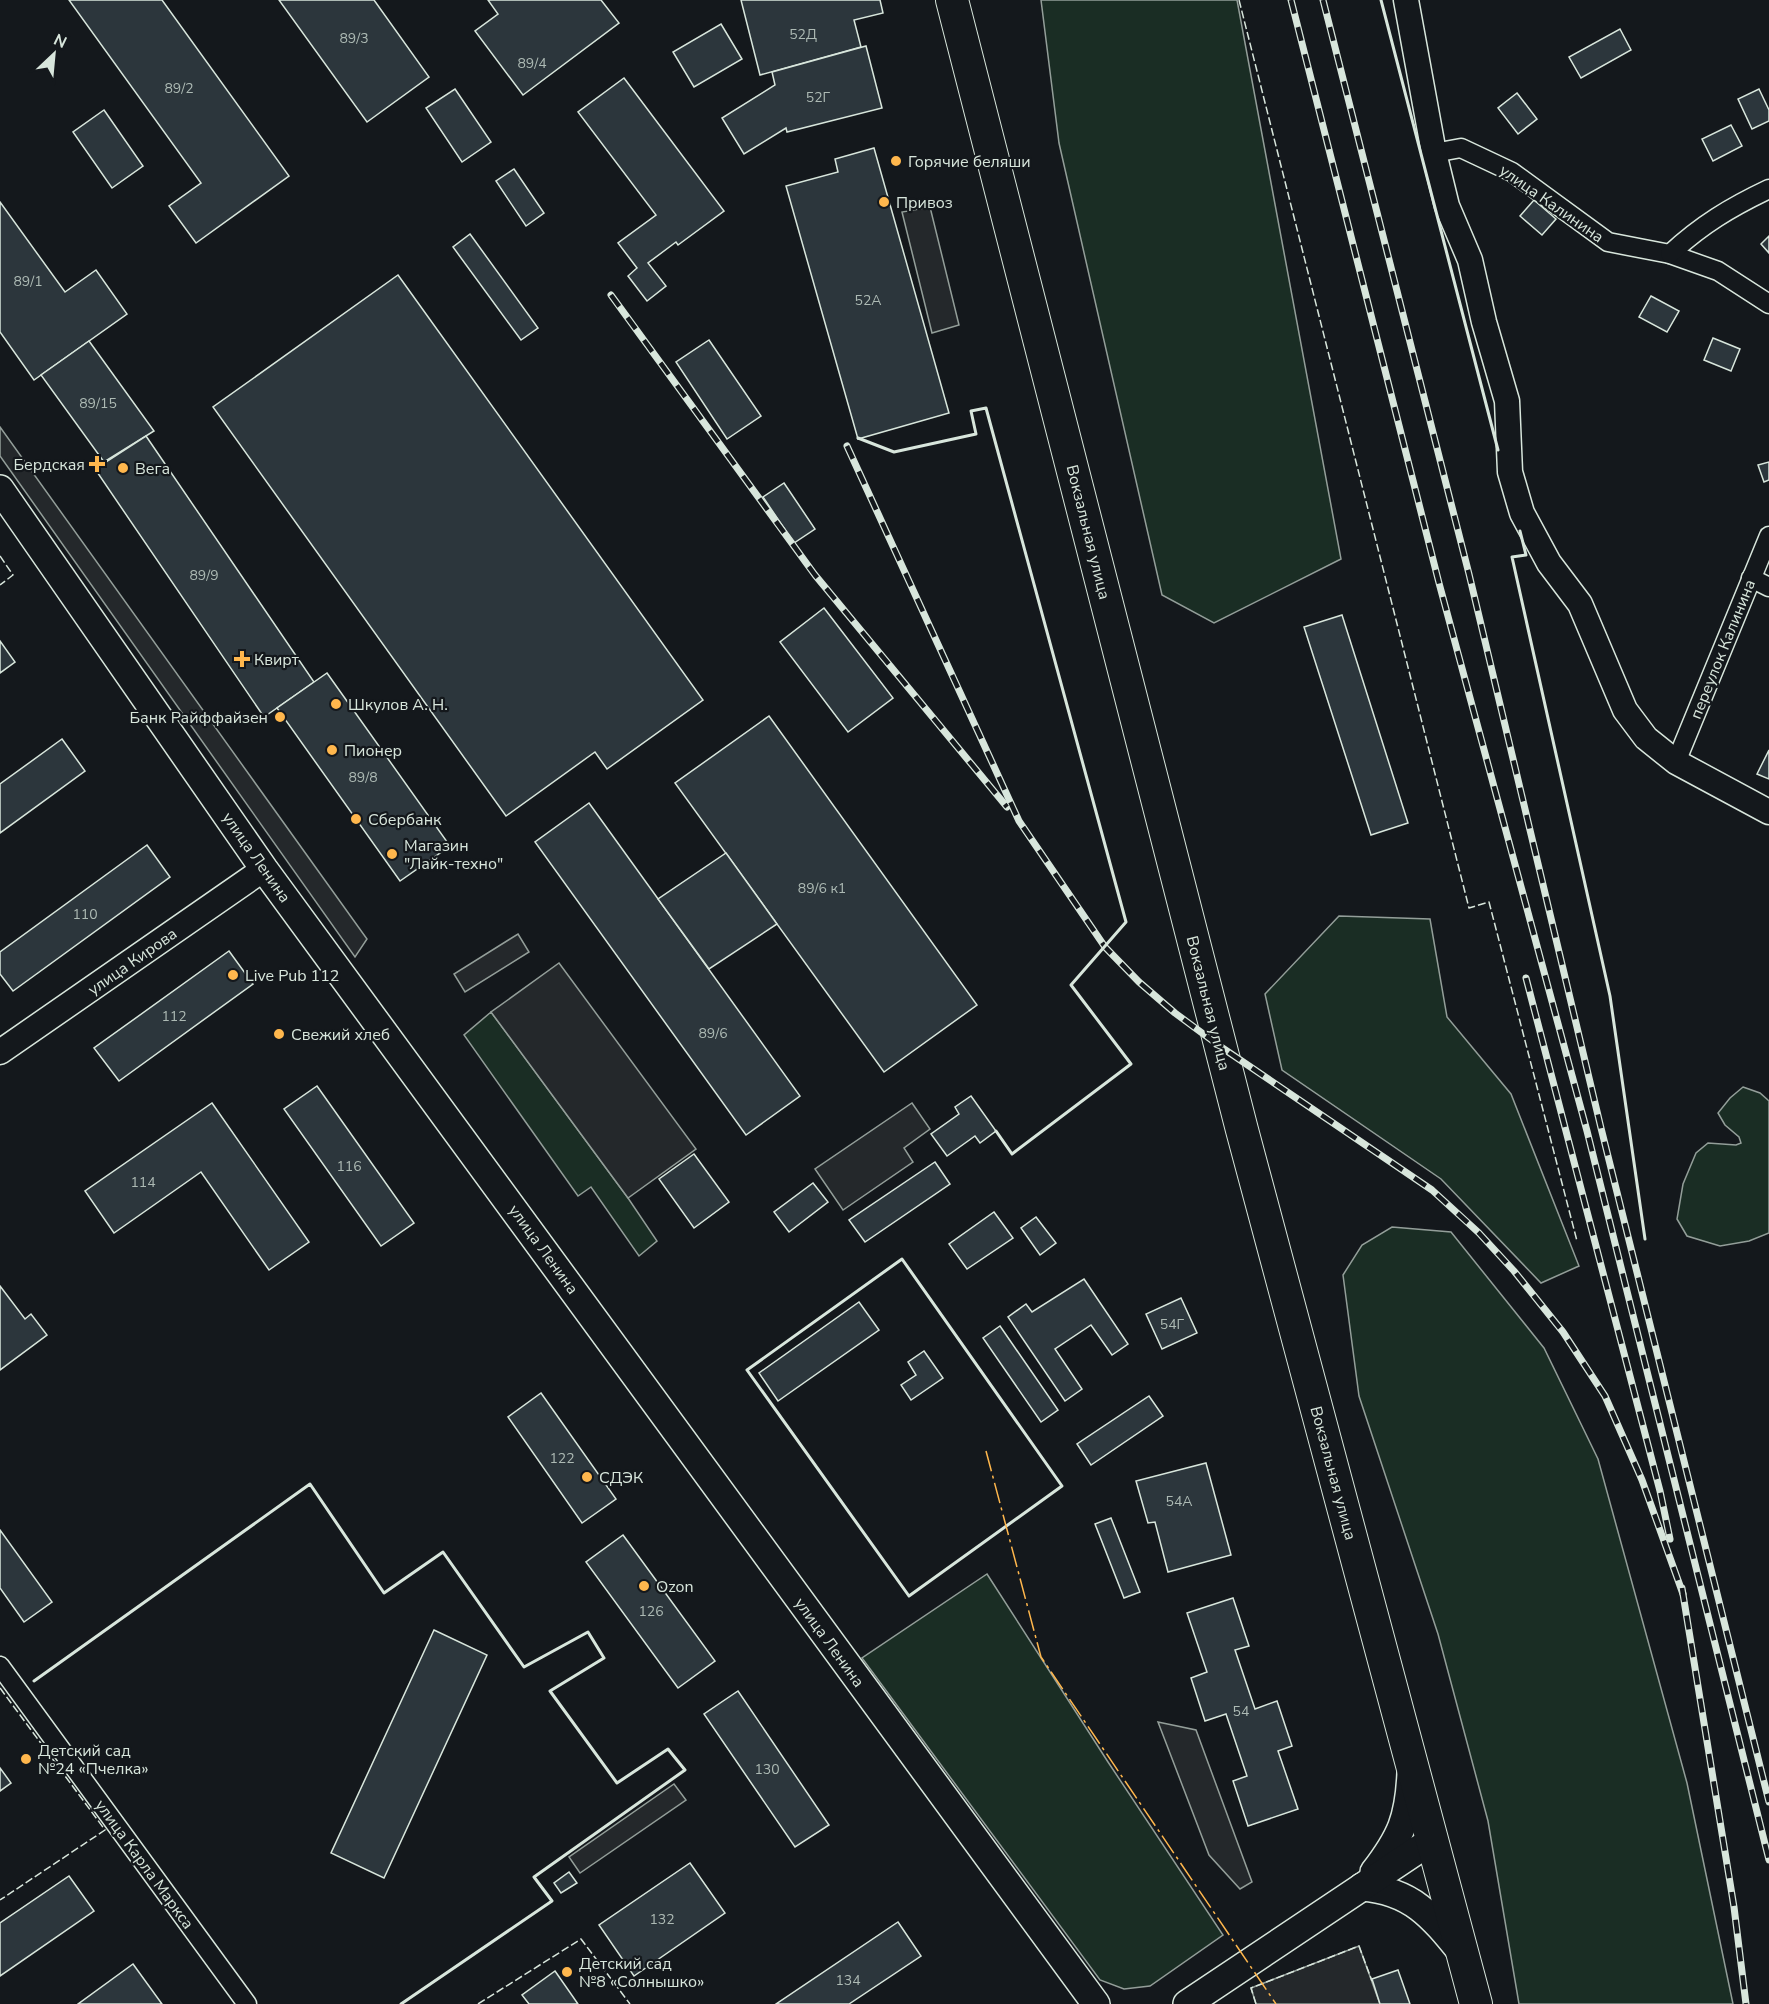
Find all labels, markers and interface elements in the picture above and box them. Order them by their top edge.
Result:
north arrow [24,24,84,84]
house number: 52Д [789,25,817,44]
text: N [50,29,70,54]
house number: 89/3 [339,29,369,48]
house number: 89/4 [517,54,547,73]
house number: 89/2 [164,79,194,98]
house number: 52Г [806,88,831,107]
place label: Горячие беляши [908,151,1031,173]
marker: Горячие беляши [889,154,903,168]
street label: улица Калинина [1495,160,1608,248]
place label: Привоз [896,192,953,214]
marker: Привоз [877,195,891,209]
house number: 89/1 [13,272,43,291]
house number: 52А [854,291,882,310]
house number: 89/15 [79,394,117,413]
place label: Бердская [14,454,85,476]
marker: Бердская [90,457,104,471]
place label: Вега [135,458,170,480]
marker: Вега [116,461,130,475]
street label: Вокзальная улица [1061,463,1115,602]
house number: 89/9 [189,566,219,585]
street label: переулок Калинина [1685,576,1761,723]
place label: Квирт [254,649,300,671]
marker: Квирт [235,652,249,666]
place label: Шкулов А. Н. [348,694,448,716]
marker: Шкулов А. Н. [329,697,343,711]
place label: Банк Райффайзен [130,707,268,729]
marker: Банк Райффайзен [273,710,287,724]
place label: Пионер [344,740,402,762]
marker: Пионер [325,743,339,757]
house number: 89/8 [348,768,378,787]
street label: улица Ленина [217,808,296,907]
place label: Сбербанк [368,809,442,831]
marker: Сбербанк [349,812,363,826]
place label: Магазин "Лайк-техно" [404,835,503,875]
marker: Магазин "Лайк-техно" [385,847,399,861]
house number: 89/6 к1 [798,879,846,898]
house number: 110 [72,905,98,924]
street label: улица Кирова [84,923,182,1001]
street label: Вокзальная улица [1181,934,1235,1073]
place label: Live Pub 112 [245,965,339,987]
marker: Live Pub 112 [226,968,240,982]
house number: 112 [161,1007,187,1026]
place label: Свежий хлеб [291,1024,390,1046]
house number: 89/6 [698,1024,728,1043]
marker: Свежий хлеб [272,1027,286,1041]
house number: 116 [336,1157,362,1176]
house number: 114 [130,1173,156,1192]
street label: улица Ленина [503,1200,583,1299]
house number: 54Г [1160,1315,1185,1334]
street label: Вокзальная улица [1305,1404,1362,1543]
house number: 122 [549,1449,575,1468]
place label: СДЭК [599,1467,644,1489]
marker: СДЭК [580,1470,594,1484]
house number: 54А [1165,1492,1193,1511]
place label: Ozon [656,1576,694,1598]
marker: Ozon [637,1579,651,1593]
street label: улица Ленина [789,1593,869,1692]
house number: 126 [638,1602,664,1621]
house number: 54 [1233,1702,1249,1721]
place label: Детский сад №24 «Пчелка» [38,1740,149,1780]
marker: Детский сад №24 «Пчелка» [19,1752,33,1766]
house number: 130 [754,1760,780,1779]
street label: улица Карла Маркса [90,1795,199,1934]
house number: 132 [649,1910,675,1929]
place label: Детский сад №8 «Солнышко» [579,1953,704,1993]
marker: Детский сад №8 «Солнышко» [560,1965,574,1979]
house number: 134 [835,1971,861,1990]

